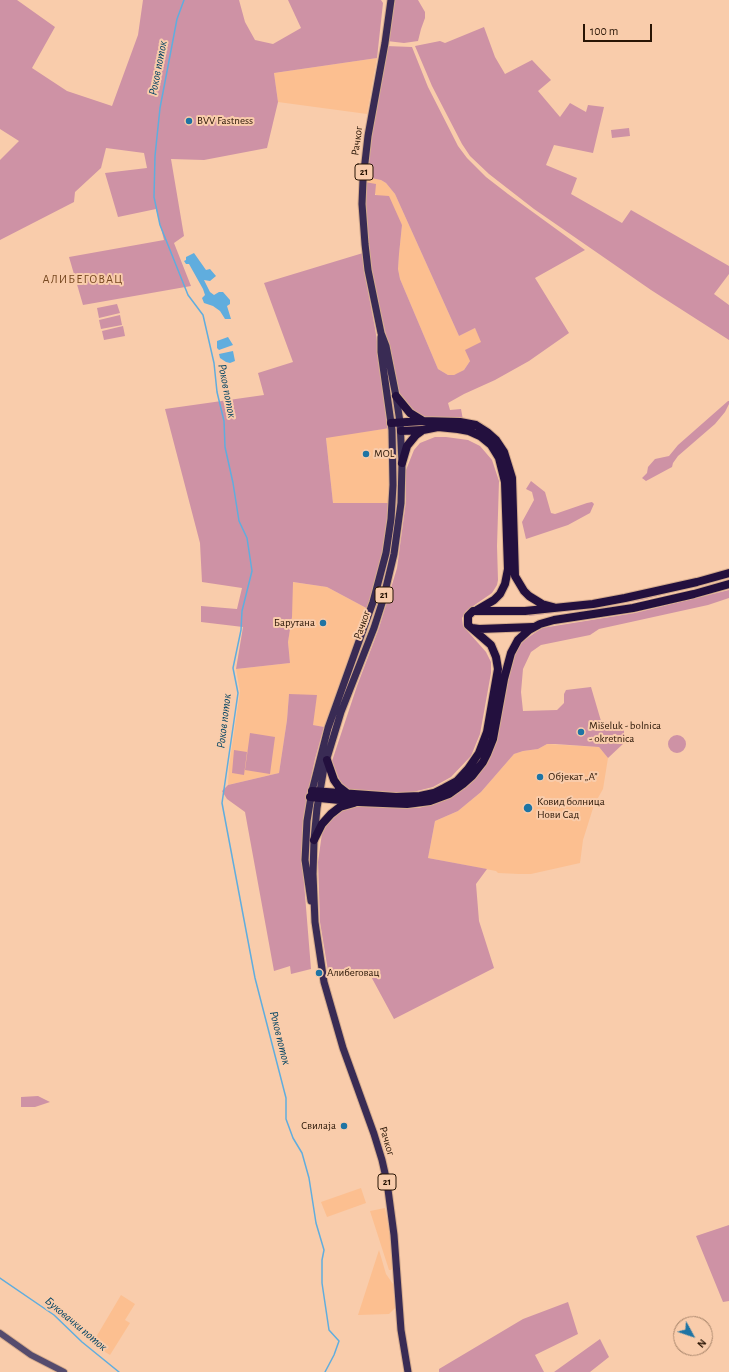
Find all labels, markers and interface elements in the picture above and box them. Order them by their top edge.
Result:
scale bar [585,16,654,42]
text: 100 m [590,25,618,37]
water label: Роков поток [146,40,170,96]
place label: BVV Fastness [197,114,253,128]
marker: BVV Fastness [184,116,194,126]
street label: Рачког [348,125,366,157]
road number: 21 [355,164,373,180]
district label: АЛИБЕГОВАЦ [43,272,123,286]
water label: Роков поток [215,363,239,419]
place label: MOL [374,447,394,461]
marker: MOL [361,449,371,459]
road number: 21 [375,587,393,603]
street label: Рачког [351,609,373,641]
place label: Барутана [274,616,315,630]
marker: Барутана [318,618,328,628]
water label: Роков поток [214,693,234,749]
place label: Mišeluk - bolnica - okretnica [589,719,661,745]
marker: Mišeluk - bolnica - okretnica [576,727,586,737]
place label: Објекат „А” [548,770,598,784]
marker: Објекат „А” [535,772,545,782]
place label: Ковид болница Нови Сад [537,795,605,821]
marker: Ковид болница Нови Сад [522,802,534,814]
place label: Алибеговац [327,966,379,980]
marker: Алибеговац [314,968,324,978]
water label: Роков поток [266,1010,294,1066]
place label: Свилаја [301,1119,336,1133]
marker: Свилаја [339,1121,349,1131]
street label: Рачког [376,1125,398,1157]
road number: 21 [378,1174,396,1190]
water label: Буковачки поток [42,1294,110,1354]
north arrow [673,1316,713,1356]
text: N [695,1337,708,1350]

